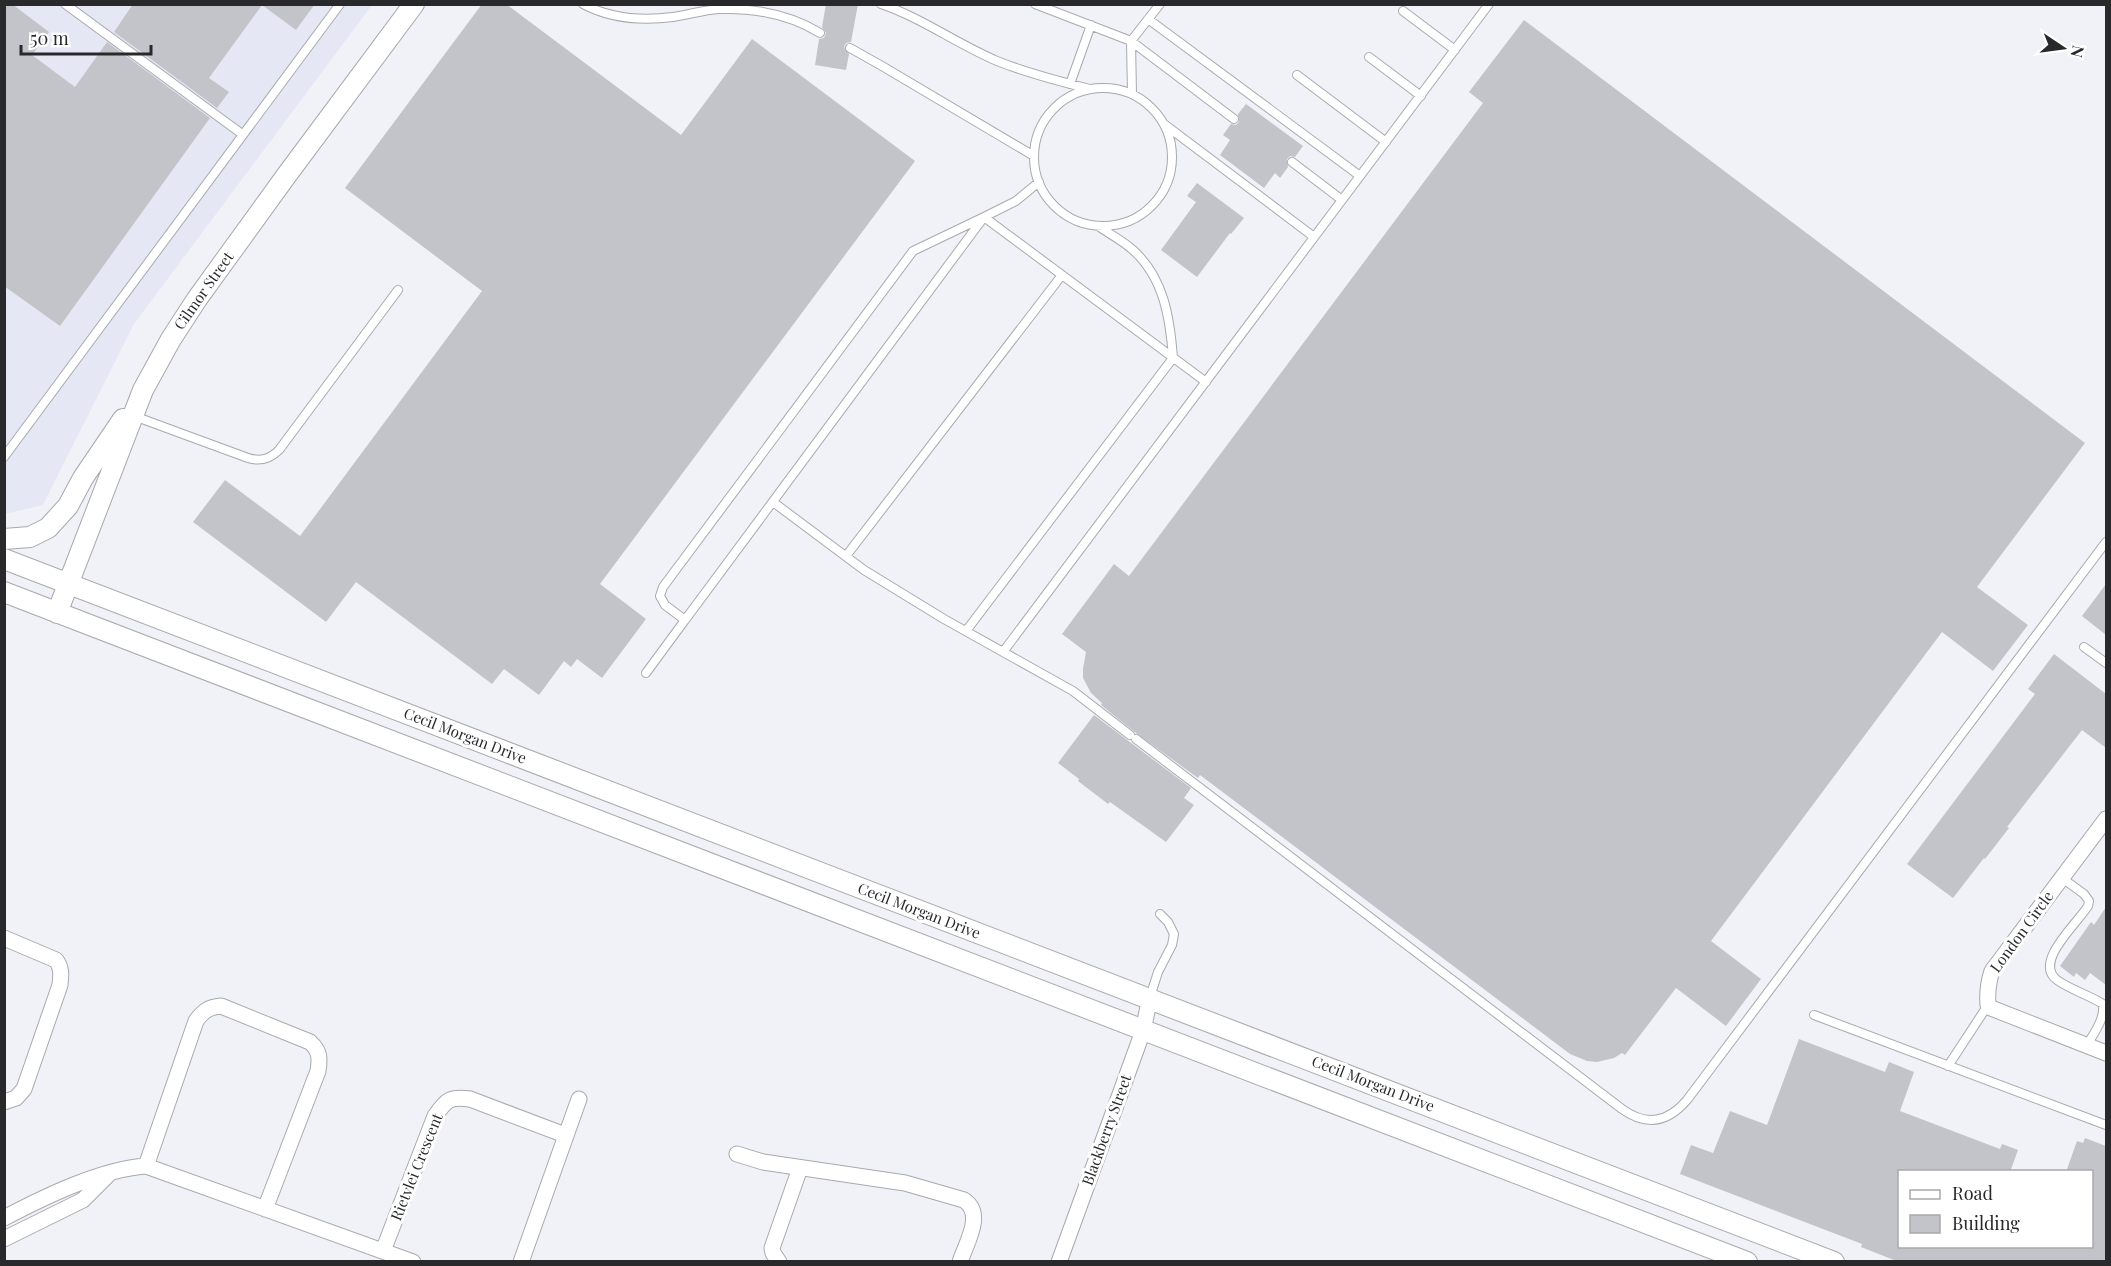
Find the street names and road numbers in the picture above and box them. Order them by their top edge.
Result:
street label: Cilmor Street [169,247,238,333]
street label: Cecil Morgan Drive [401,702,530,768]
street label: Cecil Morgan Drive [855,877,984,943]
street label: London Circle [1985,887,2057,976]
street label: Cecil Morgan Drive [1309,1050,1438,1116]
street label: Blackberry Street [1077,1071,1136,1188]
street label: Rietvlei Crescent [385,1109,447,1223]

